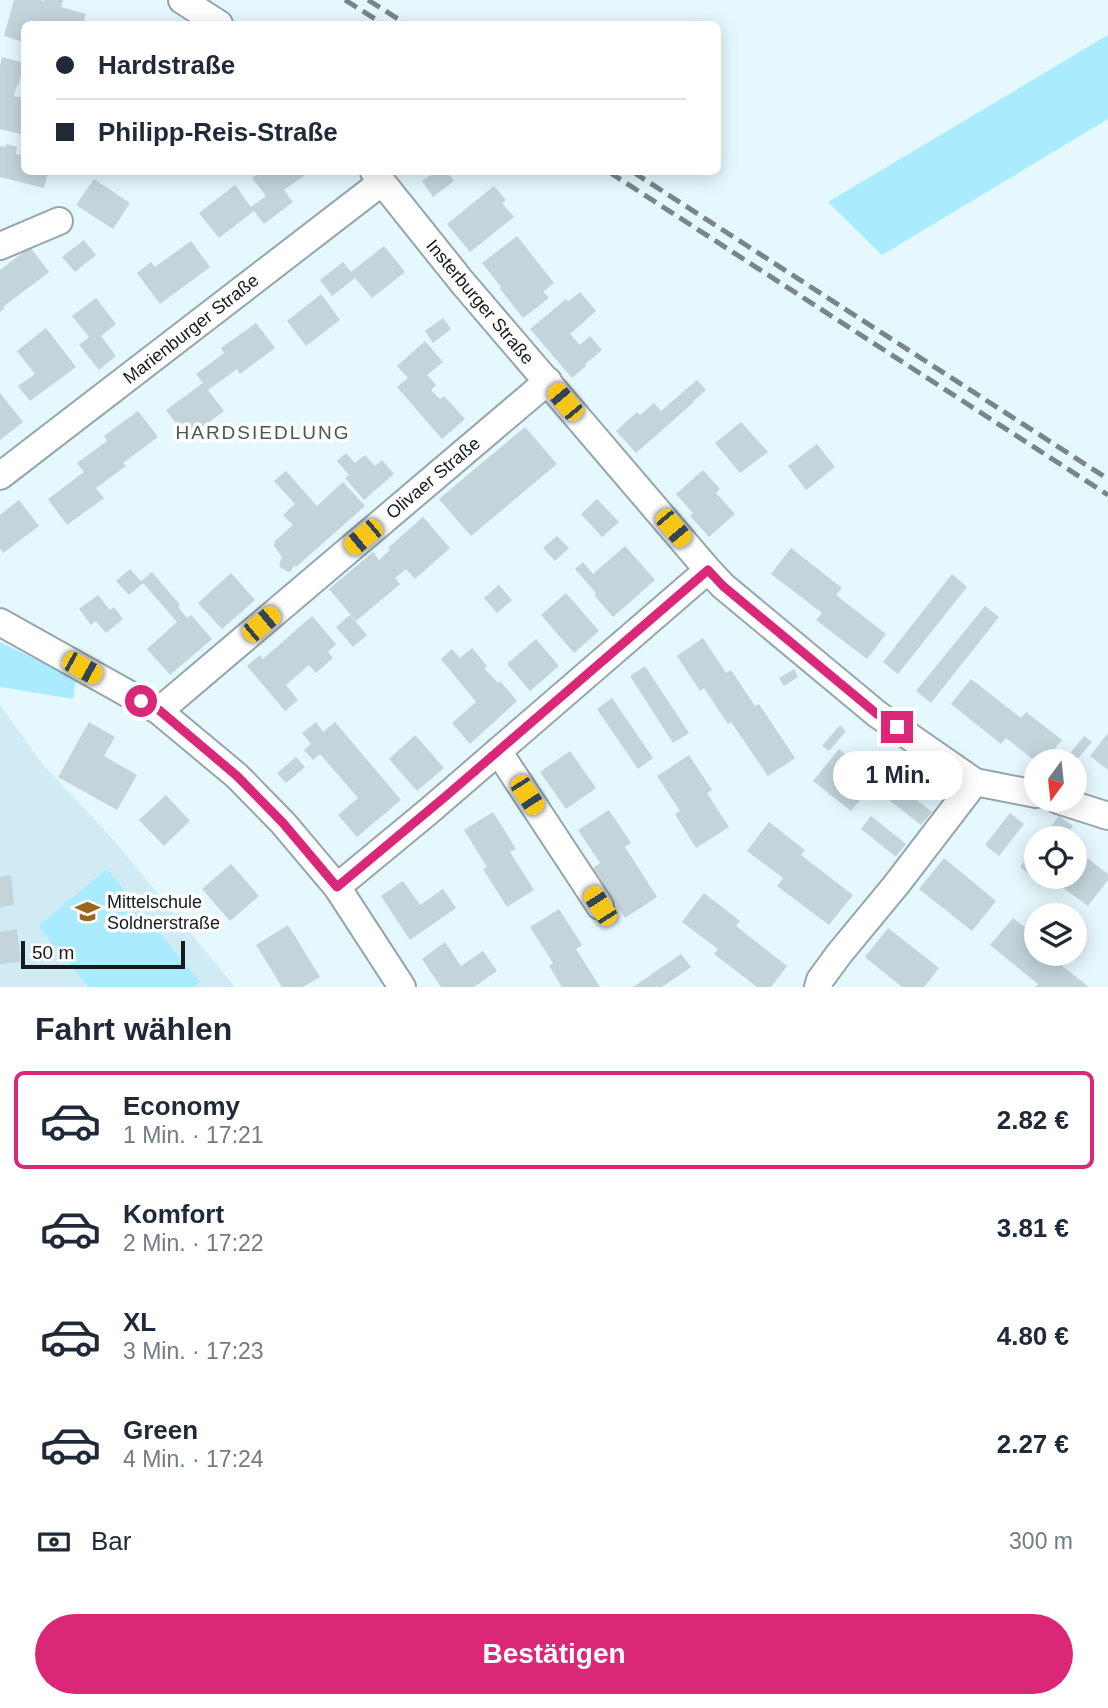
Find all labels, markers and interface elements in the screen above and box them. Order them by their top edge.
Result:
text: Hardstraße [98,50,235,80]
text: Philipp-Reis-Straße [98,117,338,147]
street label: Insterburger Straße [422,236,538,368]
street label: Marienburger Straße [119,270,263,388]
car [544,379,587,425]
district label: HARDSIEDLUNG [176,422,350,443]
street label: Olivaer Straße [382,433,484,523]
car [652,505,695,551]
car [341,515,386,559]
car [239,602,284,646]
car [59,649,106,687]
route start [125,685,157,717]
route end [881,711,913,743]
north arrow [1024,749,1087,812]
map controls [1024,749,1087,966]
callout: 1 Min. [832,752,962,800]
text: 1 Min. [865,762,931,788]
car [507,772,548,818]
button: locate [1024,826,1087,889]
car [580,883,621,929]
place label: Mittelschule Soldnerstraße [107,892,220,933]
school or university icon: Mittelschule Soldnerstraße [73,898,101,926]
button: layers [1024,903,1087,966]
scale bar [21,938,186,970]
text: 50 m [32,942,74,963]
text: Fahrt wählen [35,1011,232,1047]
icon: car [39,1089,102,1152]
text: Economy [123,1091,240,1121]
text: 2.82 € [997,1105,1069,1135]
text: 1 Min. · 17:21 [123,1122,264,1148]
icon: car [39,1197,102,1260]
text: Komfort [123,1199,224,1229]
text: 3.81 € [997,1213,1069,1243]
text: 2 Min. · 17:22 [123,1230,264,1256]
icon: car [39,1305,102,1368]
text: XL [123,1307,156,1337]
text: 4.80 € [997,1321,1069,1351]
text: 3 Min. · 17:23 [123,1338,264,1364]
icon: car [39,1413,102,1476]
text: Green [123,1415,198,1445]
text: 2.27 € [997,1429,1069,1459]
text: 4 Min. · 17:24 [123,1446,264,1472]
icon: cash [35,1523,73,1561]
text: Bar [91,1526,131,1556]
text: 300 m [1009,1528,1073,1554]
button: Bestätigen [35,1614,1073,1694]

